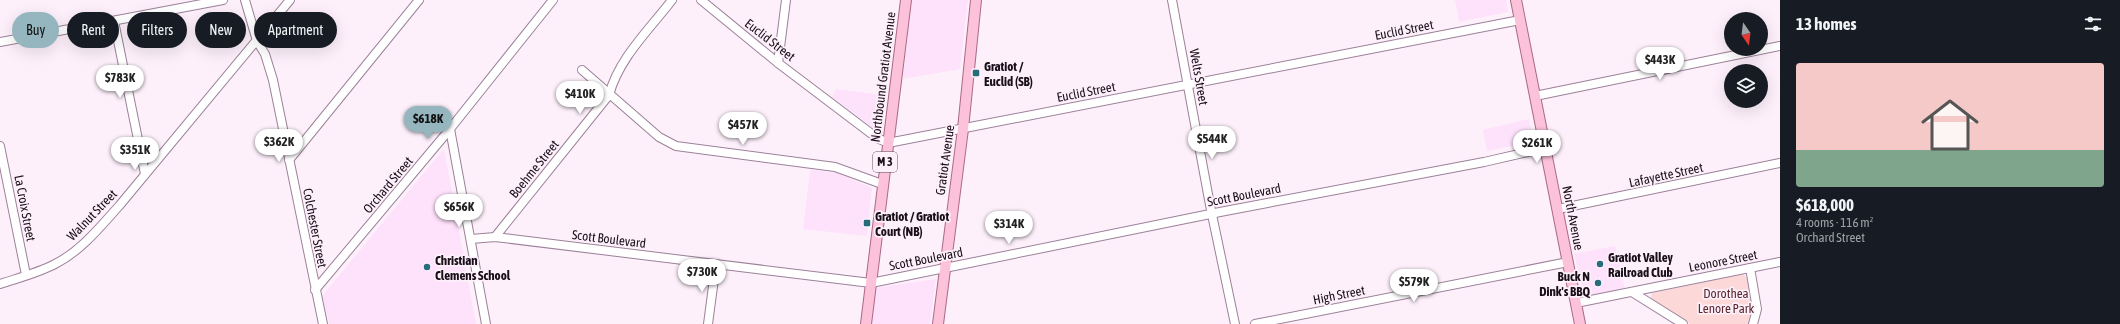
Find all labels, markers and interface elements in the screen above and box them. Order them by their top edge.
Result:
street label: Northbound Gratiot Avenue [868,11,898,143]
chip: Buy [12,12,59,48]
chip: Rent [67,12,119,48]
chip: Filters [127,12,187,48]
chip: New [195,12,246,48]
chip: Apartment [254,12,337,48]
north arrow [1724,12,1768,56]
map controls [1724,12,1768,108]
icon: filters [2082,13,2104,35]
text: 13 homes [1796,14,1857,34]
street label: Euclid Street [742,16,798,64]
street label: Euclid Street [1373,17,1435,43]
pin: $443K [1632,47,1688,81]
street label: Welts Street [1187,48,1211,107]
text: $443K [1645,52,1675,67]
place label: Gratiot / Euclid (SB) [984,59,1033,89]
button: layers [1724,64,1768,108]
pin: $783K [92,65,148,99]
marker: Gratiot / Euclid (SB) [971,68,981,78]
text: $783K [105,70,135,85]
street label: Euclid Street [1055,79,1117,105]
pin: $410K [552,81,608,115]
text: $410K [565,86,595,101]
icon: home [1914,89,1986,161]
pin: $618K [400,106,456,140]
text: $618K [413,111,443,126]
pin: $457K [715,112,771,146]
text: $457K [728,117,758,132]
street label: Gratiot Avenue [933,124,957,196]
pin: $544K [1184,126,1240,160]
pin: $362K [251,129,307,163]
pin: $261K [1509,130,1565,164]
text: $544K [1197,131,1227,146]
text: $362K [264,134,294,149]
text: $261K [1522,135,1552,150]
pin: $351K [107,137,163,171]
street label: Boehme Street [506,137,562,201]
text: $351K [120,142,150,157]
road number: M 3 [873,152,897,172]
street label: Orchard Street [360,154,416,216]
street label: Lafayette Street [1628,160,1705,190]
street label: La Croix Street [11,174,39,243]
street label: Scott Boulevard [1206,181,1282,209]
street label: North Avenue [1559,185,1587,252]
street label: Walnut Street [64,186,120,244]
street label: Colchester Street [300,187,330,269]
pin: $656K [431,194,487,228]
text: $618,000 [1796,195,1854,215]
text: $656K [444,199,474,214]
place label: Gratiot / Gratiot Court (NB) [875,209,949,239]
pin: $314K [981,211,1037,245]
text: 4 rooms · 116 m² [1796,215,1873,230]
text: $314K [994,216,1024,231]
marker: Gratiot / Gratiot Court (NB) [862,218,872,228]
street label: Scott Boulevard [571,227,647,251]
text: Orchard Street [1796,230,1865,245]
street label: Scott Boulevard [888,245,964,273]
street label: Leonore Street [1687,247,1759,275]
place label: Gratiot Valley Railroad Club [1608,250,1673,280]
place label: Christian Clemens School [435,253,511,283]
pin: $730K [674,259,730,293]
marker: Gratiot Valley Railroad Club [1595,259,1605,269]
marker: Christian Clemens School [422,262,432,272]
text: $730K [687,264,717,279]
pin: $579K [1386,269,1442,303]
place label: Buck N Dink's BBQ [1539,269,1590,299]
text: $579K [1399,274,1429,289]
marker: Buck N Dink's BBQ [1593,278,1603,288]
street label: High Street [1312,283,1367,307]
park label: Dorothea Lenore Park [1698,286,1755,316]

